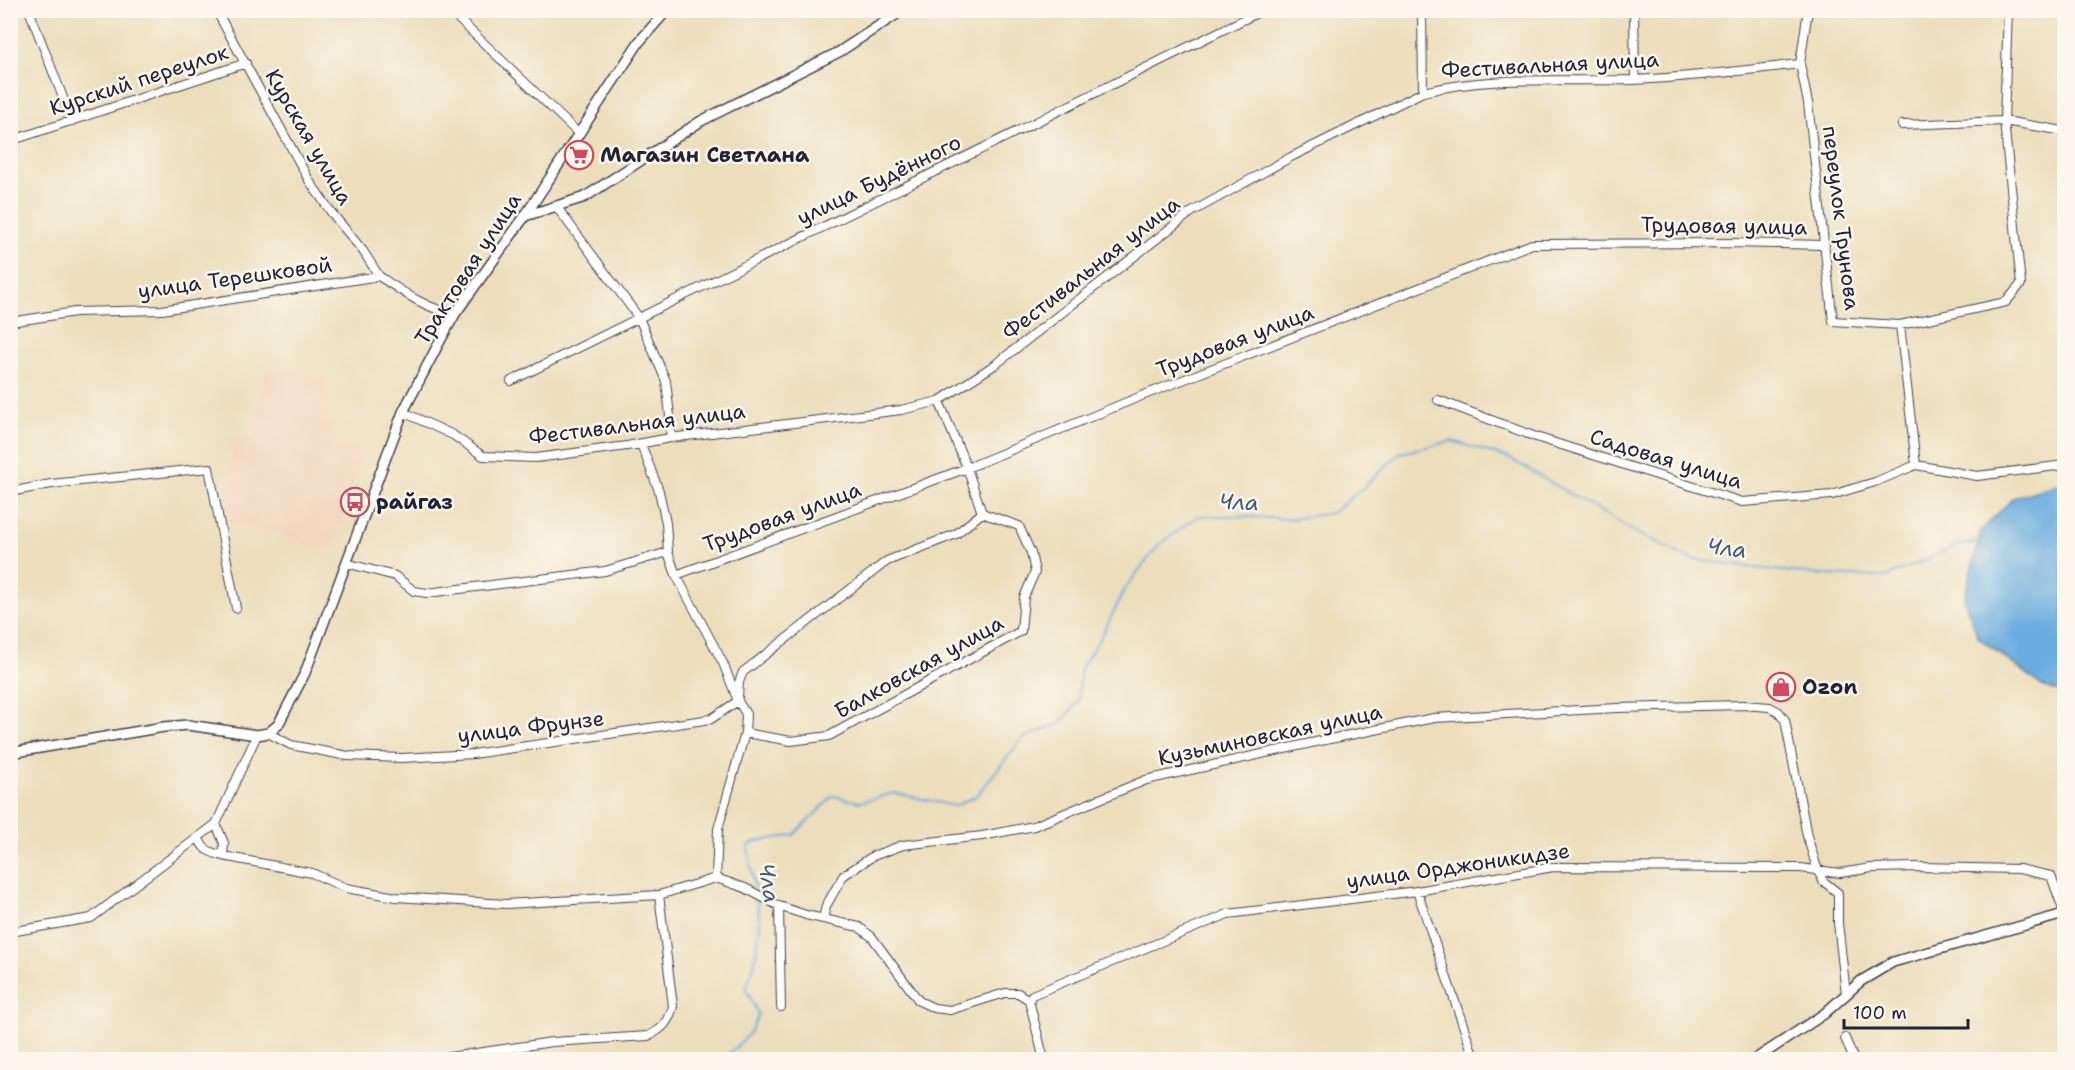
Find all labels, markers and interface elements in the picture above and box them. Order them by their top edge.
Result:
street label: Курский переулок [46,38,232,122]
street label: Фестивальная улица [1440,45,1660,85]
street label: Курская улица [259,64,359,210]
street label: переулок Трунова [1816,124,1866,312]
street label: улица Будённого [792,128,966,232]
supermarket icon: Магазин Светлана [563,139,595,171]
place label: Магазин Светлана [600,141,810,169]
street label: Трактовая улица [408,188,528,350]
street label: Фестивальная улица [996,190,1186,346]
street label: Трудовая улица [1641,211,1807,241]
street label: улица Терешковой [136,250,334,305]
street label: Трудовая улица [1152,298,1318,384]
street label: Фестивальная улица [527,397,747,451]
street label: Садовая улица [1586,423,1746,495]
street label: Трудовая улица [699,475,865,559]
bus stop icon: райгаз [339,486,371,518]
water label: Чла [1219,487,1259,517]
place label: райгаз [376,488,453,516]
water label: Чла [1706,531,1748,565]
street label: Балковская улица [829,609,1009,725]
shop icon: Ozon [1765,671,1797,703]
place label: Ozon [1802,673,1857,701]
street label: Кузьминовская улица [1155,698,1385,772]
street label: улица Фрунзе [456,704,606,750]
street label: улица Орджоникидзе [1345,836,1571,896]
water label: Чла [752,861,786,905]
scale bar [1844,992,1968,1030]
text: 100 m [1853,1001,1907,1025]

